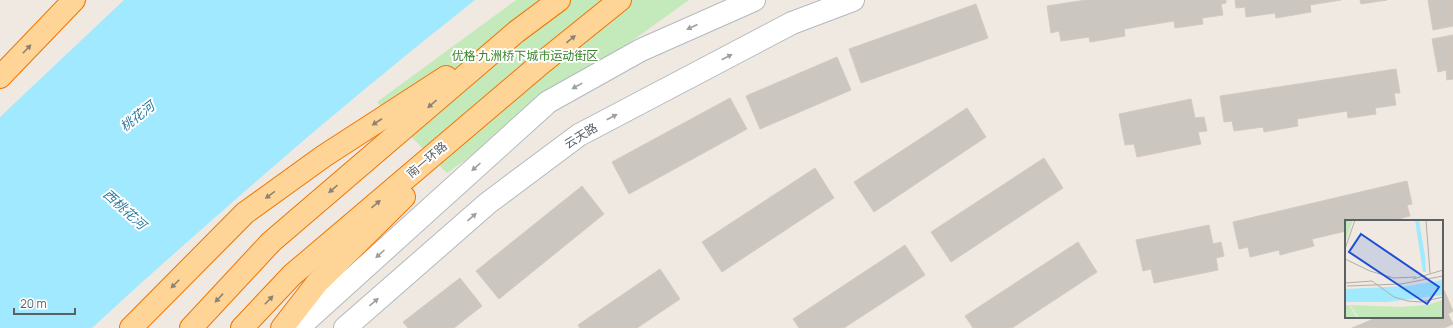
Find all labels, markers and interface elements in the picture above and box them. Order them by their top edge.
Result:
one-way arrow [687,24,698,30]
one-way arrow [566,34,577,43]
one-way arrow [22,44,32,54]
park label: 优格·九洲桥下城市运动街区 [452,47,598,64]
one-way arrow [721,54,733,60]
one-way arrow [571,83,583,90]
water label: 桃花河 [116,95,160,135]
one-way arrow [426,100,437,109]
one-way arrow [606,114,618,121]
one-way arrow [371,118,383,125]
street label: 云天路 [561,119,601,152]
street label: 南一环路 [403,138,451,182]
one-way arrow [471,163,481,172]
water label: 西桃花河 [100,185,153,235]
one-way arrow [328,185,338,194]
one-way arrow [265,191,275,199]
one-way arrow [370,199,381,208]
one-way arrow [467,212,477,221]
inset map [1345,220,1443,318]
one-way arrow [374,250,385,259]
one-way arrow [170,279,180,289]
scale bar [14,290,75,316]
one-way arrow [214,293,224,303]
text: 20 m [20,295,47,312]
one-way arrow [264,295,273,305]
one-way arrow [369,298,379,307]

